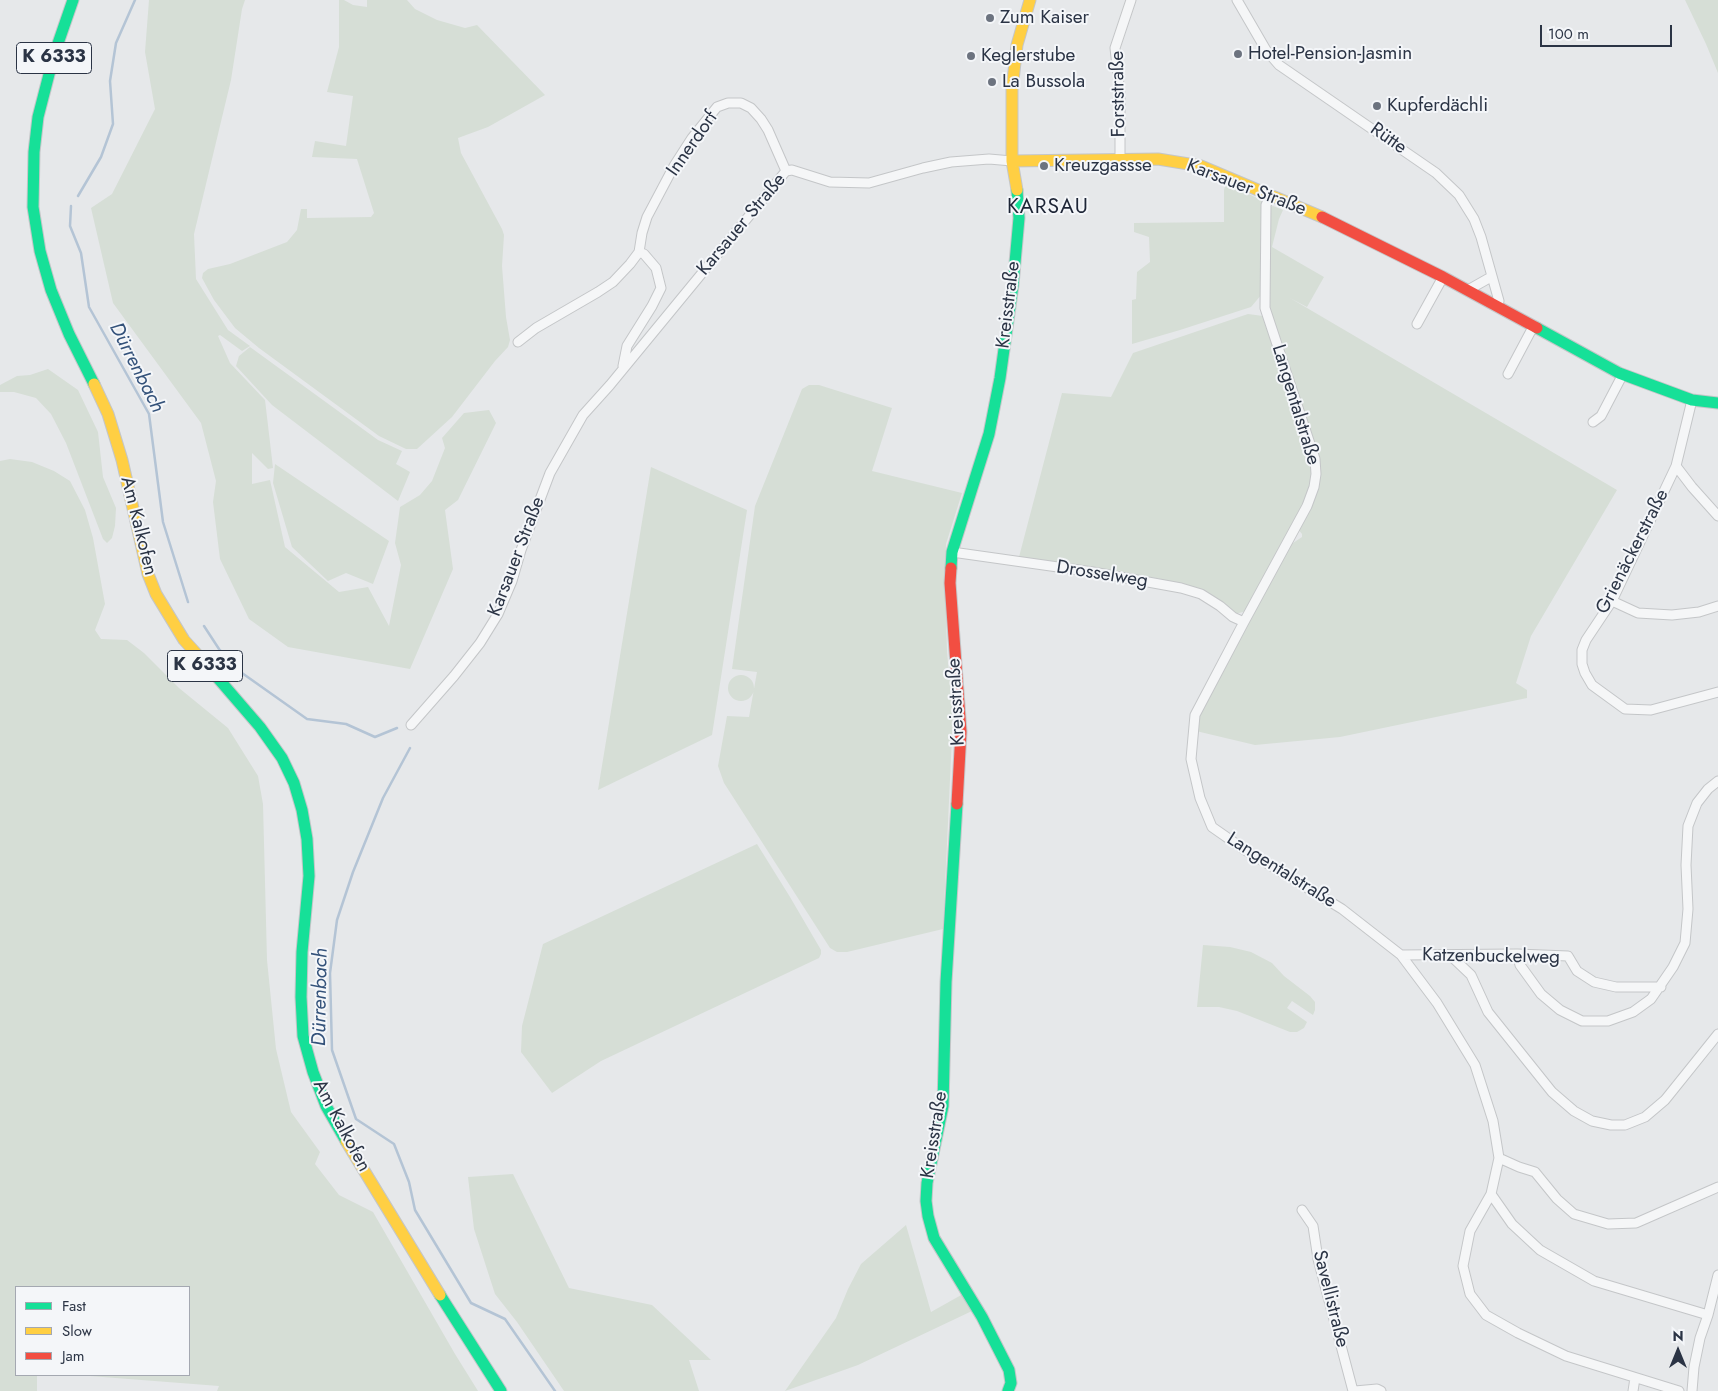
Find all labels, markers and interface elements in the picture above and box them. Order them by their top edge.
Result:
place label: Zum Kaiser [1000,7,1089,29]
marker: Zum Kaiser [984,12,996,24]
scale bar [1543,15,1676,47]
text: 100 m [1548,23,1589,45]
road number: K 6333 [17,42,92,74]
place label: Hotel-Pension-Jasmin [1248,43,1412,65]
place label: Keglerstube [981,45,1075,67]
marker: Hotel-Pension-Jasmin [1232,48,1244,60]
marker: Keglerstube [965,50,977,62]
street label: Forststraße [1107,51,1131,137]
place label: La Bussola [1002,71,1085,93]
marker: La Bussola [986,76,998,88]
place label: Kupferdächli [1387,95,1488,117]
marker: Kupferdächli [1371,100,1383,112]
street label: Innerdorf [662,107,724,181]
street label: Rütte [1365,118,1411,160]
place label: Kreuzgassse [1054,155,1152,177]
street label: Karsauer Straße [1183,155,1309,221]
marker: Kreuzgassse [1038,160,1050,172]
street label: Karsauer Straße [693,169,791,281]
district label: KARSAU [1006,195,1090,221]
street label: Kreisstraße [992,260,1026,350]
water label: Dürrenbach [103,319,169,417]
street label: Langentalstraße [1266,342,1324,468]
street label: Am Kalkofen [115,474,161,578]
street label: Grienäckerstraße [1592,486,1674,618]
street label: Karsauer Straße [484,494,550,620]
street label: Drosselweg [1055,557,1149,593]
road number: K 6333 [168,650,242,681]
street label: Kreisstraße [943,658,971,746]
street label: Langentalstraße [1222,828,1340,914]
street label: Katzenbuckelweg [1422,944,1560,970]
water label: Dürrenbach [308,948,334,1046]
street label: Am Kalkofen [307,1076,375,1176]
street label: Kreisstraße [917,1090,953,1180]
street label: Savellistraße [1307,1248,1353,1350]
legend [15,1286,190,1376]
text: Fast [62,1295,86,1317]
text: Slow [62,1320,92,1342]
north arrow [1653,1326,1703,1376]
text: N [1672,1326,1684,1346]
text: Jam [62,1345,85,1367]

